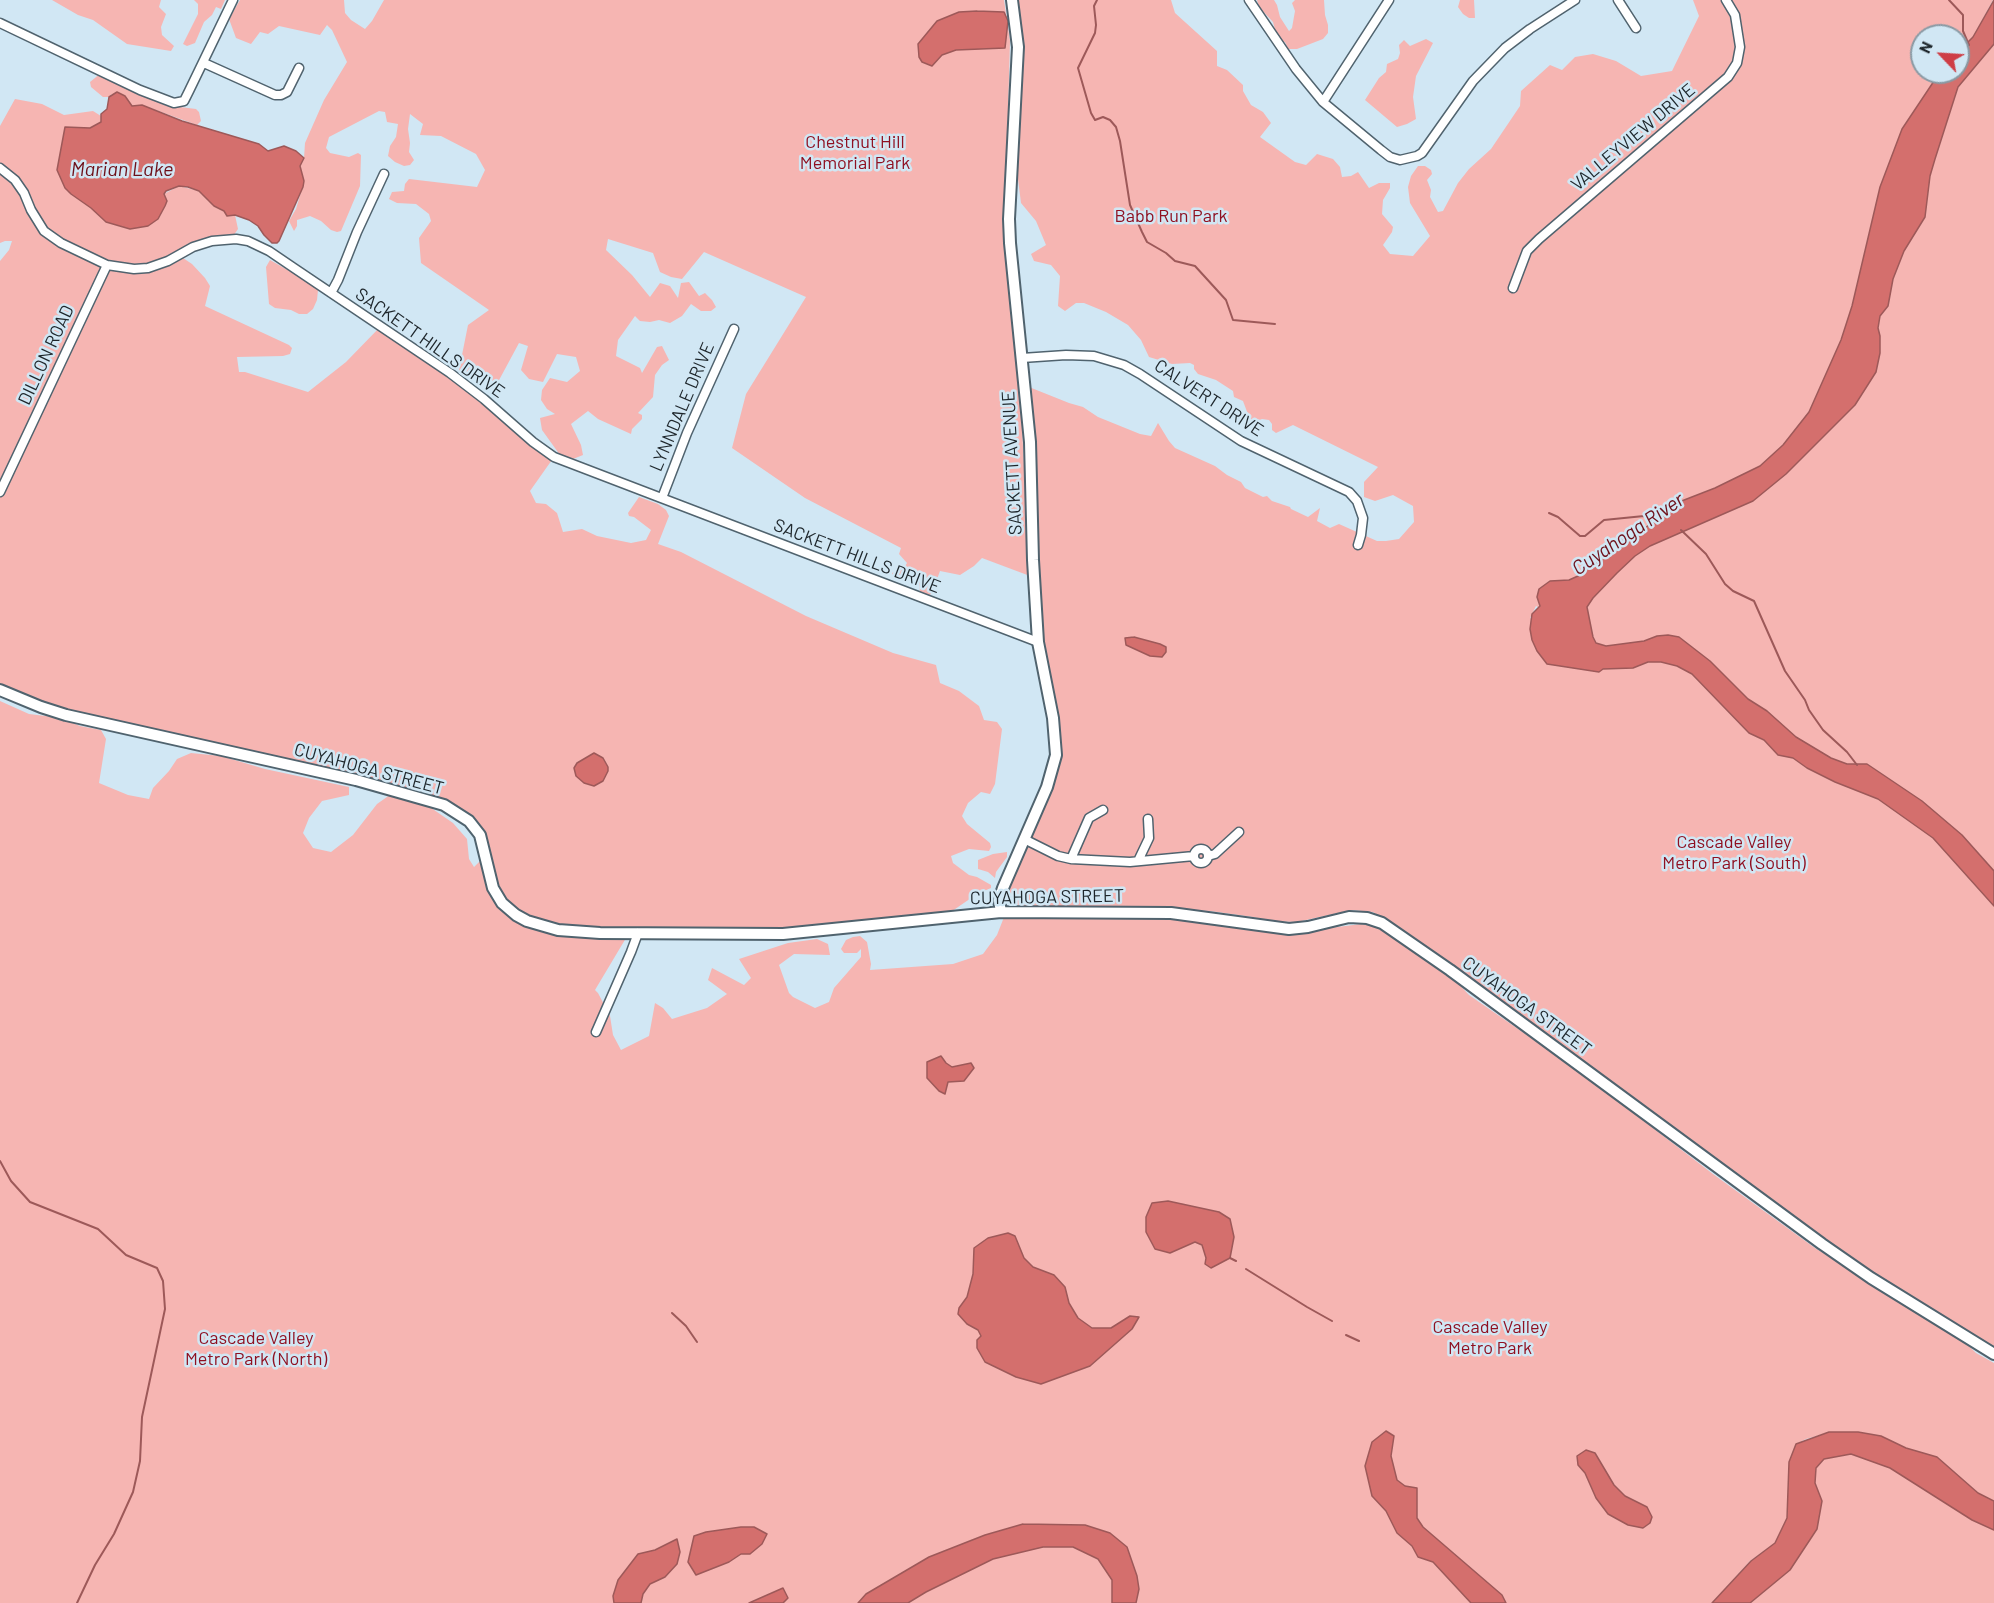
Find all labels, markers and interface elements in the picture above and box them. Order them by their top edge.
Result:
north arrow [1910,24,1970,84]
text: N [1914,38,1936,56]
street label: VALLEYVIEW DRIVE [1567,79,1699,195]
park label: Chestnut Hill Memorial Park [800,131,910,174]
water label: Marian Lake [71,157,173,181]
park label: Babb Run Park [1115,205,1227,227]
street label: SACKETT HILLS DRIVE [351,283,509,403]
street label: DILLON ROAD [14,302,78,408]
street label: LYNNDALE DRIVE [645,339,719,475]
street label: CALVERT DRIVE [1150,355,1268,441]
street label: SACKETT AVENUE [997,390,1027,536]
water label: Cuyahoga River [1567,488,1689,580]
street label: SACKETT HILLS DRIVE [770,514,944,598]
street label: CUYAHOGA STREET [292,739,446,799]
park label: Cascade Valley Metro Park (South) [1662,831,1806,874]
street label: CUYAHOGA STREET [970,885,1124,909]
street label: CUYAHOGA STREET [1458,952,1596,1060]
park label: Cascade Valley Metro Park [1432,1316,1548,1358]
park label: Cascade Valley Metro Park (North) [185,1327,327,1370]

